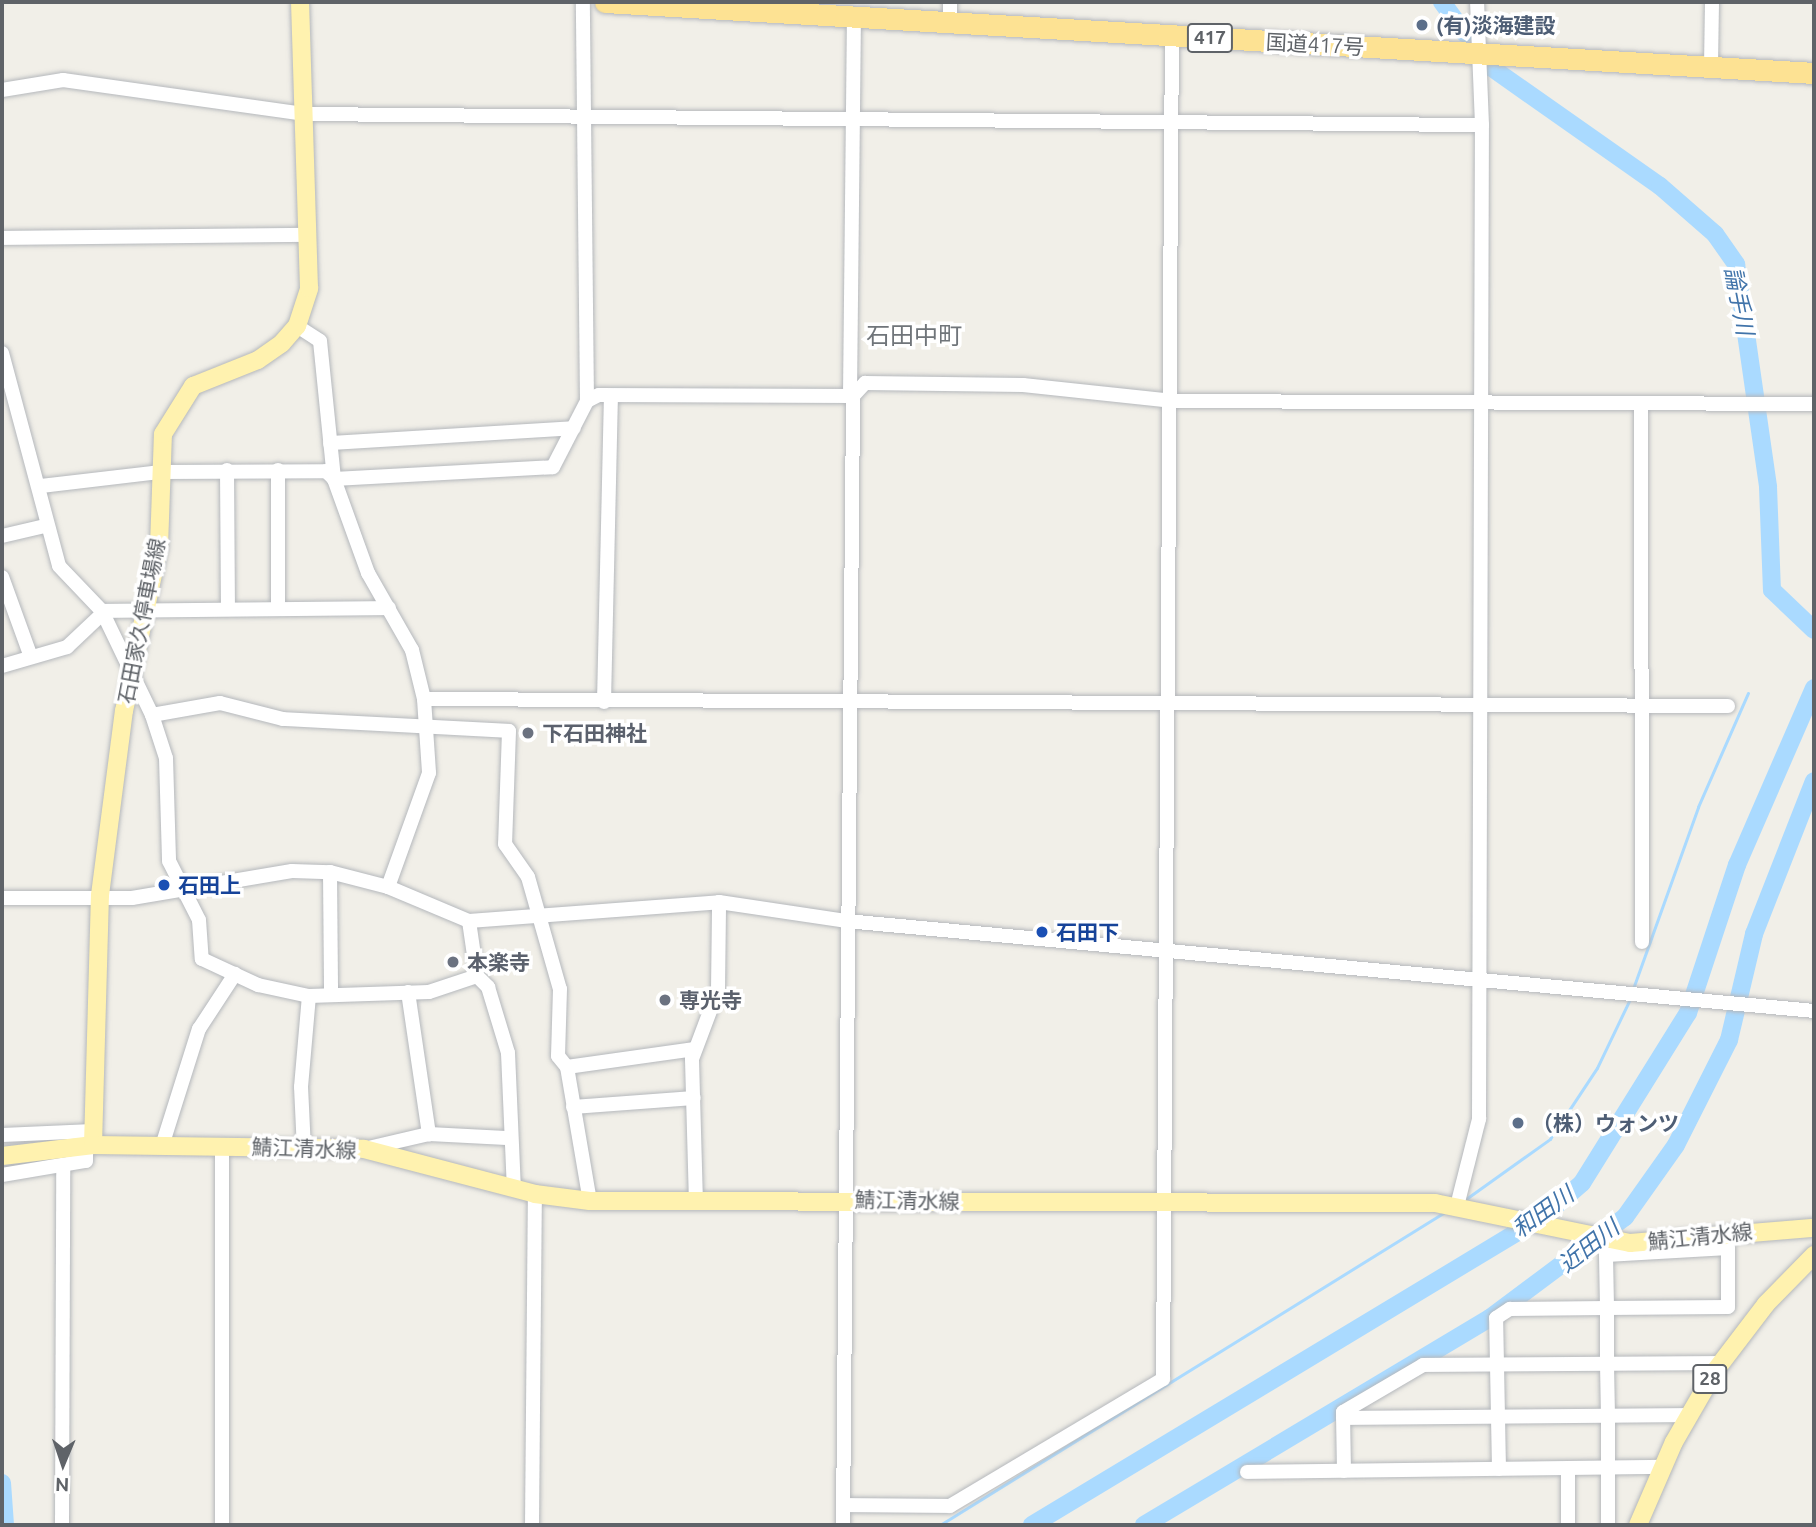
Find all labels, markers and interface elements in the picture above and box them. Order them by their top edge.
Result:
place label: (有)淡海建設 [1436,12,1556,38]
marker: (有)淡海建設 [1414,17,1430,33]
road number: 417 [1186,22,1234,54]
street label: 国道417号 [1265,29,1365,59]
water label: 論手川 [1719,265,1759,337]
district label: 石田中町 [866,322,962,350]
street label: 石田家久停車場線 [113,536,169,706]
place label: 下石田神社 [542,720,647,746]
marker: 下石田神社 [520,725,536,741]
place label: 石田上 [178,872,241,898]
marker: 石田上 [156,877,172,893]
place label: 石田下 [1056,919,1119,945]
marker: 石田下 [1034,924,1050,940]
place label: 本楽寺 [467,949,530,975]
marker: 本楽寺 [445,954,461,970]
place label: 専光寺 [679,987,742,1013]
marker: 専光寺 [657,992,673,1008]
place label: （株）ウォンツ [1532,1110,1679,1136]
marker: （株）ウォンツ [1510,1115,1526,1131]
street label: 鯖江清水線 [251,1134,357,1162]
water label: 和田川 [1507,1181,1579,1243]
street label: 鯖江清水線 [854,1186,960,1214]
water label: 近田川 [1553,1214,1625,1278]
street label: 鯖江清水線 [1646,1218,1754,1254]
road number: 28 [1691,1364,1729,1394]
north arrow [28,1429,98,1499]
text: N [55,1474,70,1496]

